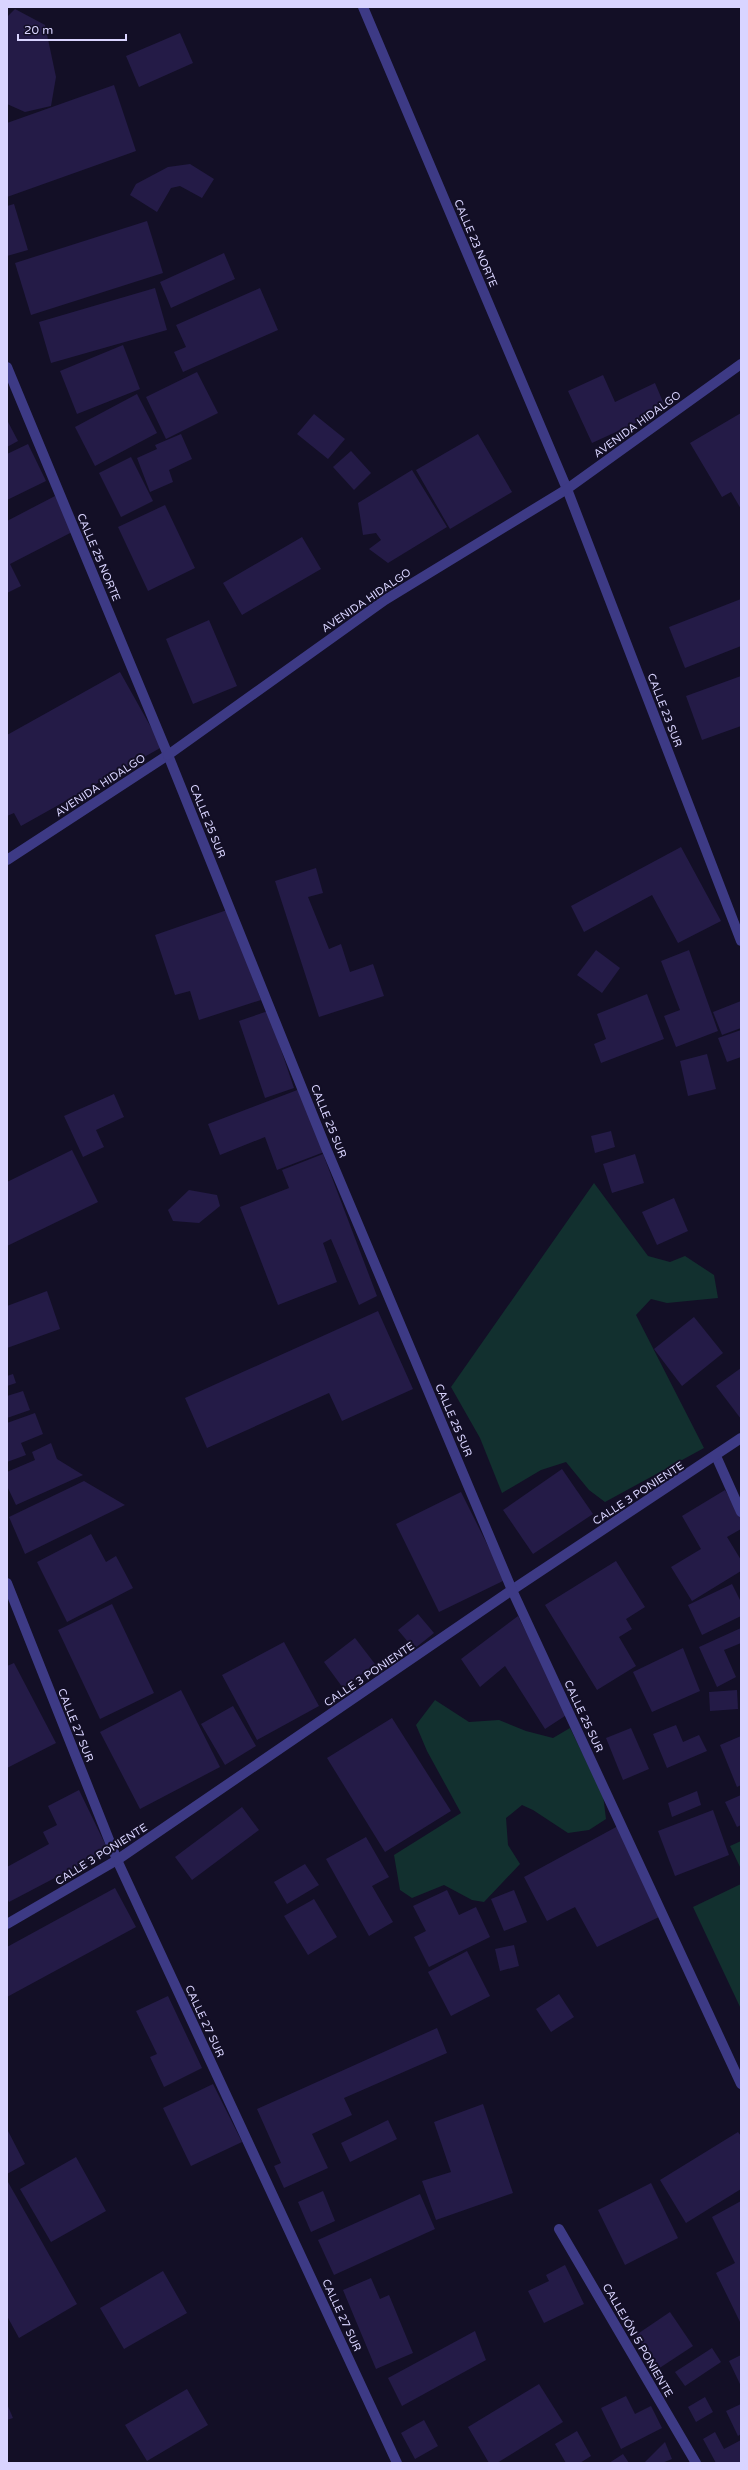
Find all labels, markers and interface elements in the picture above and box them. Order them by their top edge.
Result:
scale bar [18,16,126,42]
text: 20 m [24,23,53,37]
street label: CALLE 23 NORTE [451,197,500,289]
street label: AVENIDA HIDALGO [591,388,684,460]
street label: CALLE 25 NORTE [74,511,123,603]
street label: AVENIDA HIDALGO [319,566,413,635]
street label: CALLE 23 SUR [644,671,685,749]
street label: AVENIDA HIDALGO [53,751,148,819]
street label: CALLE 25 SUR [187,783,228,860]
street label: CALLE 25 SUR [308,1083,349,1160]
street label: CALLE 25 SUR [432,1382,475,1459]
street label: CALLE 3 PONIENTE [590,1459,686,1528]
street label: CALLE 3 PONIENTE [322,1639,417,1709]
street label: CALLE 25 SUR [561,1678,606,1754]
street label: CALLE 27 SUR [55,1687,96,1764]
street label: CALLE 3 PONIENTE [53,1821,150,1888]
street label: CALLE 27 SUR [182,1983,227,2059]
street label: CALLE 27 SUR [319,2277,364,2353]
street label: CALLEJÓN 5 PONIENTE [600,2281,676,2399]

